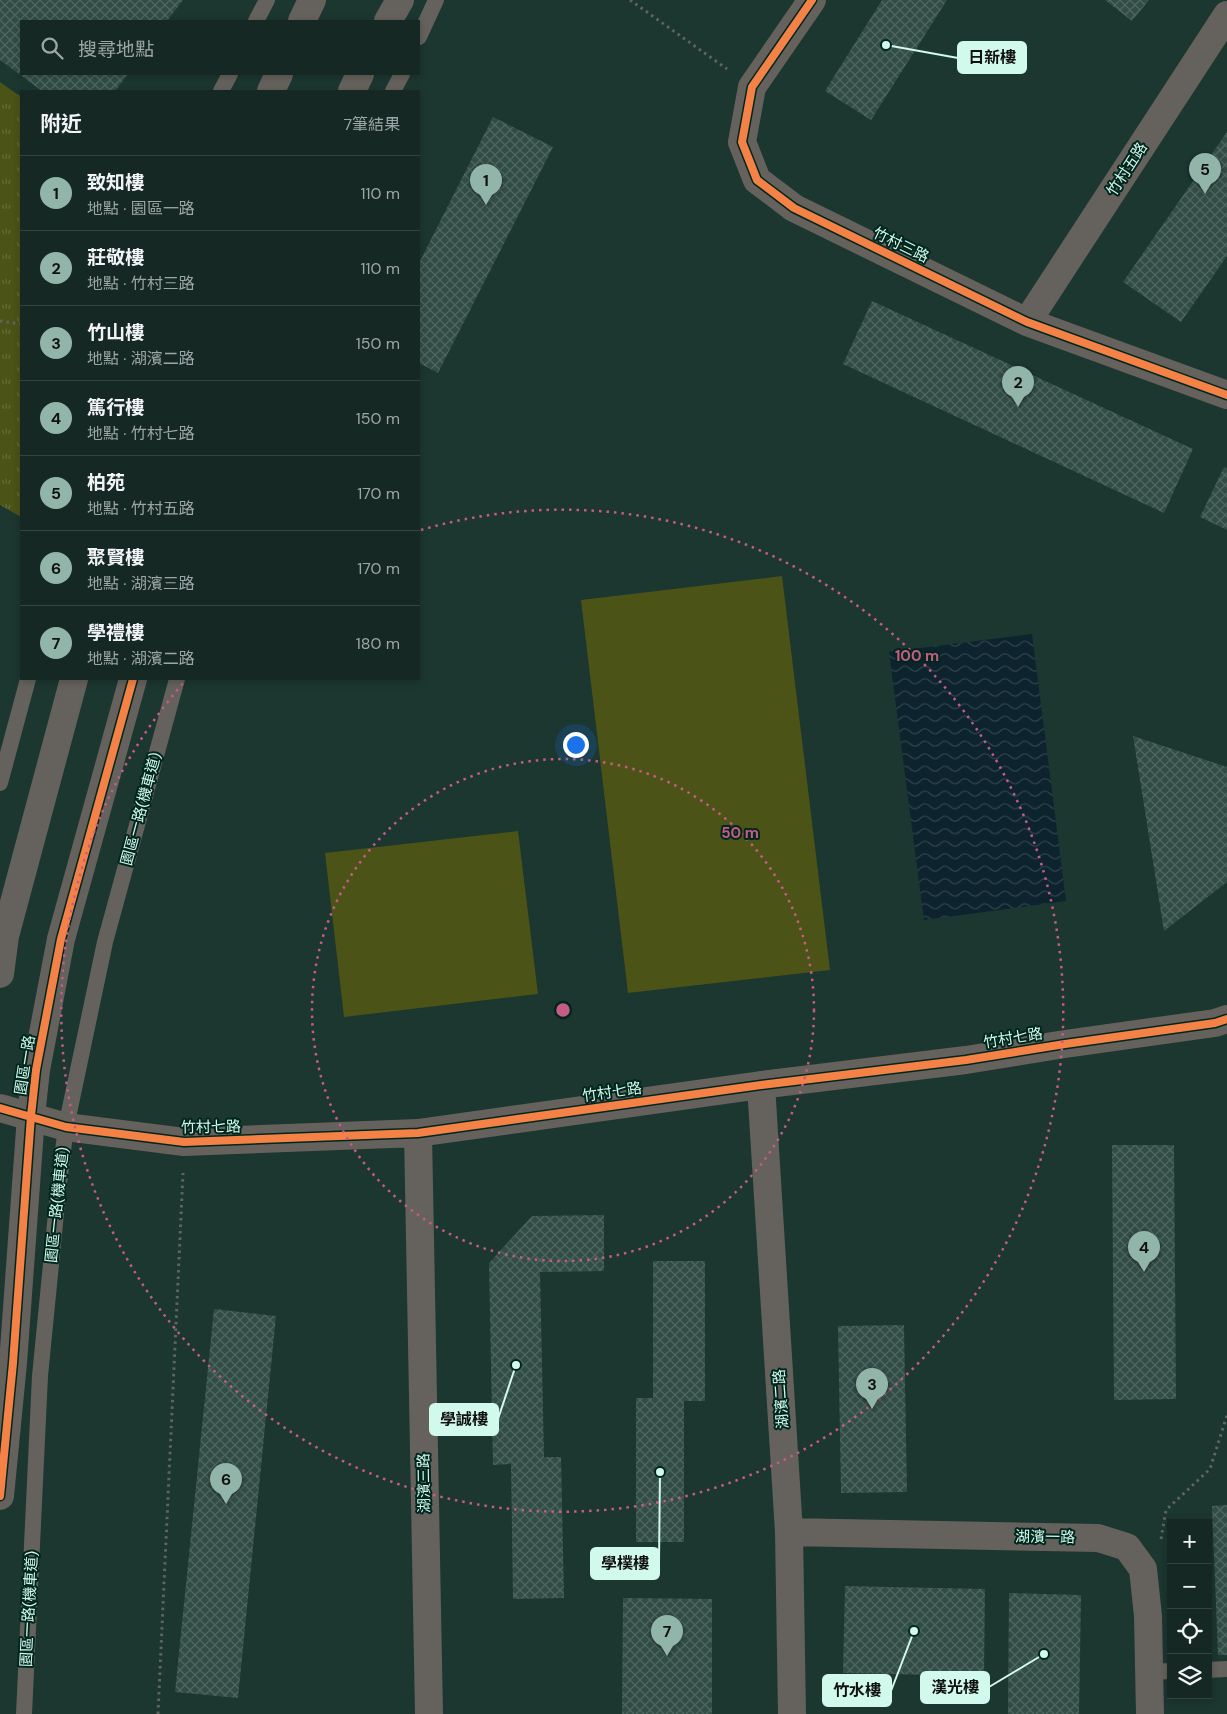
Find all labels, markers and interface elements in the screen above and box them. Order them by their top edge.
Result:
search box [20,20,420,75]
icon: search [38,34,66,62]
text: 搜尋地點 [78,37,154,62]
callout: 日新樓 [958,42,1026,73]
text: 日新樓 [968,47,1016,68]
text: 附近 [40,110,82,138]
text: 7筆結果 [343,114,400,135]
street label: 竹村五路 [1102,138,1152,200]
pin: 5 [1189,153,1221,194]
pin: 1 [470,164,502,205]
text: 致知樓 [87,170,144,195]
text: 1 [53,183,59,204]
text: 110 m [361,183,400,204]
text: 地點 · 園區一路 [87,198,195,219]
street label: 竹村三路 [870,223,932,267]
text: 莊敬樓 [87,245,144,270]
text: 2 [51,258,61,279]
text: 110 m [361,258,400,279]
text: 地點 · 竹村三路 [87,273,195,294]
text: 竹山樓 [87,320,144,345]
text: 3 [51,333,61,354]
text: 150 m [356,333,400,354]
text: 地點 · 湖濱二路 [87,348,195,369]
pin: 2 [1002,366,1034,407]
text: 篤行樓 [87,395,144,420]
text: 4 [51,408,61,429]
text: 150 m [356,408,400,429]
text: 地點 · 竹村七路 [87,423,195,444]
text: 柏苑 [87,470,125,495]
text: 5 [51,483,61,504]
text: 170 m [357,483,400,504]
text: 地點 · 竹村五路 [87,498,195,519]
text: 聚賢樓 [87,545,144,570]
text: 6 [51,558,61,579]
text: 170 m [357,558,400,579]
text: 地點 · 湖濱三路 [87,573,195,594]
text: 學禮樓 [87,620,144,645]
text: 7 [52,633,60,654]
text: 180 m [356,633,400,654]
text: 100 m [895,646,939,666]
text: 地點 · 湖濱二路 [87,648,195,669]
your location [563,732,589,758]
street label: 園區一路(機車道) [116,750,166,868]
text: 50 m [721,823,759,843]
centre of rings [554,1001,572,1019]
street label: 竹村七路 [982,1023,1044,1053]
street label: 園區一路 [10,1034,40,1096]
street label: 竹村七路 [581,1078,643,1106]
street label: 竹村七路 [181,1116,241,1138]
street label: 園區一路(機車道) [41,1146,73,1264]
pin: 4 [1128,1231,1160,1272]
street label: 湖濱二路 [769,1368,793,1430]
pin: 3 [856,1368,888,1409]
callout: 學誠樓 [430,1404,498,1435]
text: 學誠樓 [440,1409,488,1430]
street label: 湖濱三路 [413,1453,435,1513]
pin: 6 [210,1463,242,1504]
map controls [1167,1519,1212,1699]
button: + [1167,1519,1212,1564]
street label: 湖濱一路 [1015,1526,1075,1548]
callout: 學樸樓 [591,1548,659,1579]
street label: 園區一路(機車道) [16,1550,42,1668]
text: 學樸樓 [601,1553,649,1574]
button: − [1167,1564,1212,1609]
button: locate [1167,1609,1212,1654]
pin: 7 [651,1615,683,1656]
button: layers [1167,1654,1212,1699]
callout: 漢光樓 [921,1672,989,1703]
callout: 竹水樓 [823,1675,891,1706]
text: 漢光樓 [931,1677,979,1698]
text: 竹水樓 [833,1680,881,1701]

